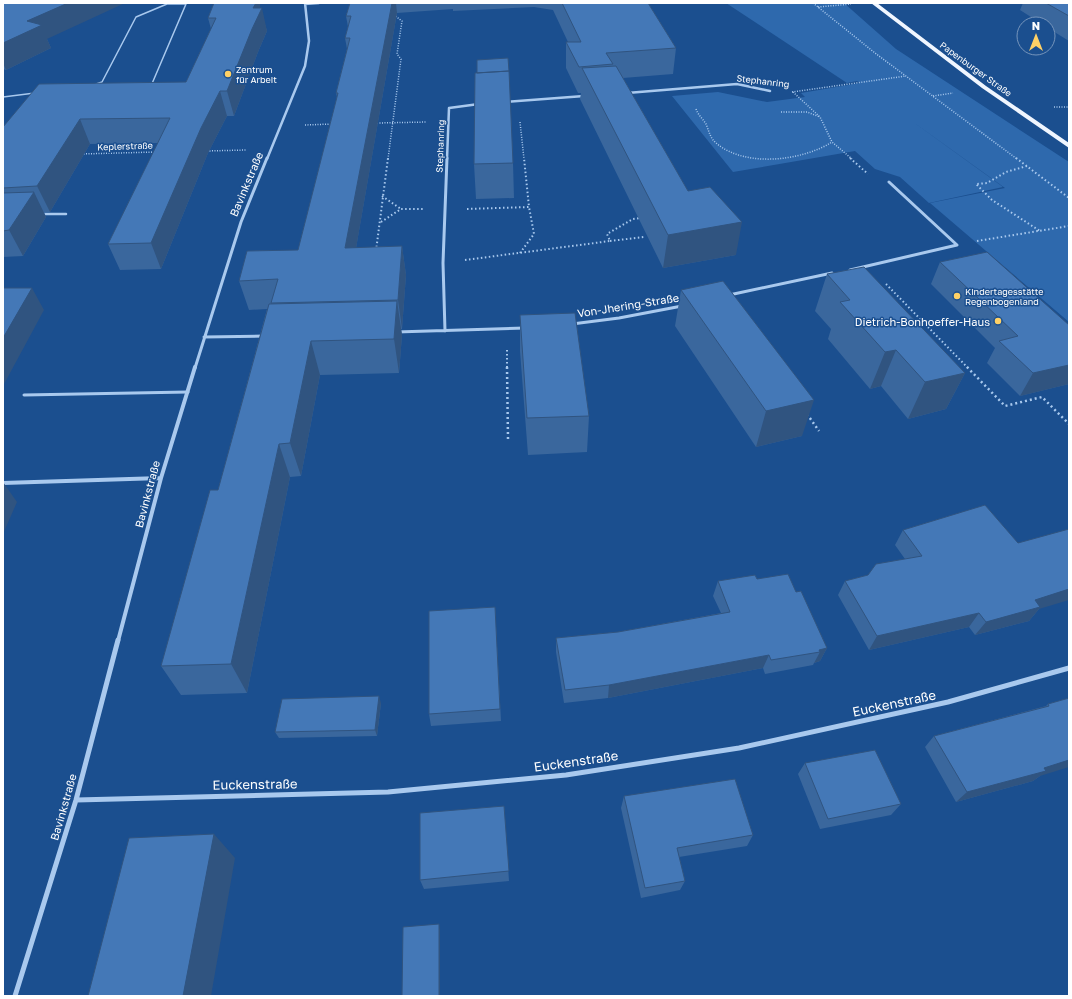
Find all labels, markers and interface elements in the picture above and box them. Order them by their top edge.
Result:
north arrow [1016,16,1056,56]
text: N [1032,19,1040,32]
street label: Papenburger Straße [938,39,1014,99]
place label: Zentrum für Arbeit [236,64,277,85]
marker: Zentrum für Arbeit [223,69,233,79]
street label: Stephanring [736,72,790,90]
street label: Stephanring [434,119,446,173]
street label: Keplerstraße [97,140,153,152]
street label: Bavinkstraße [227,150,265,218]
place label: Kindertagesstätte Regenbogenland [965,286,1044,307]
street label: Von-Jhering-Straße [576,291,680,319]
marker: Kindertagesstätte Regenbogenland [952,291,962,301]
place label: Dietrich-Bonhoeffer-Haus [855,315,990,328]
marker: Dietrich-Bonhoeffer-Haus [993,316,1003,326]
street label: Bavinkstraße [132,459,162,529]
street label: Euckenstraße [851,686,937,720]
street label: Euckenstraße [533,747,619,775]
street label: Bavinkstraße [47,772,79,842]
street label: Euckenstraße [212,775,298,793]

